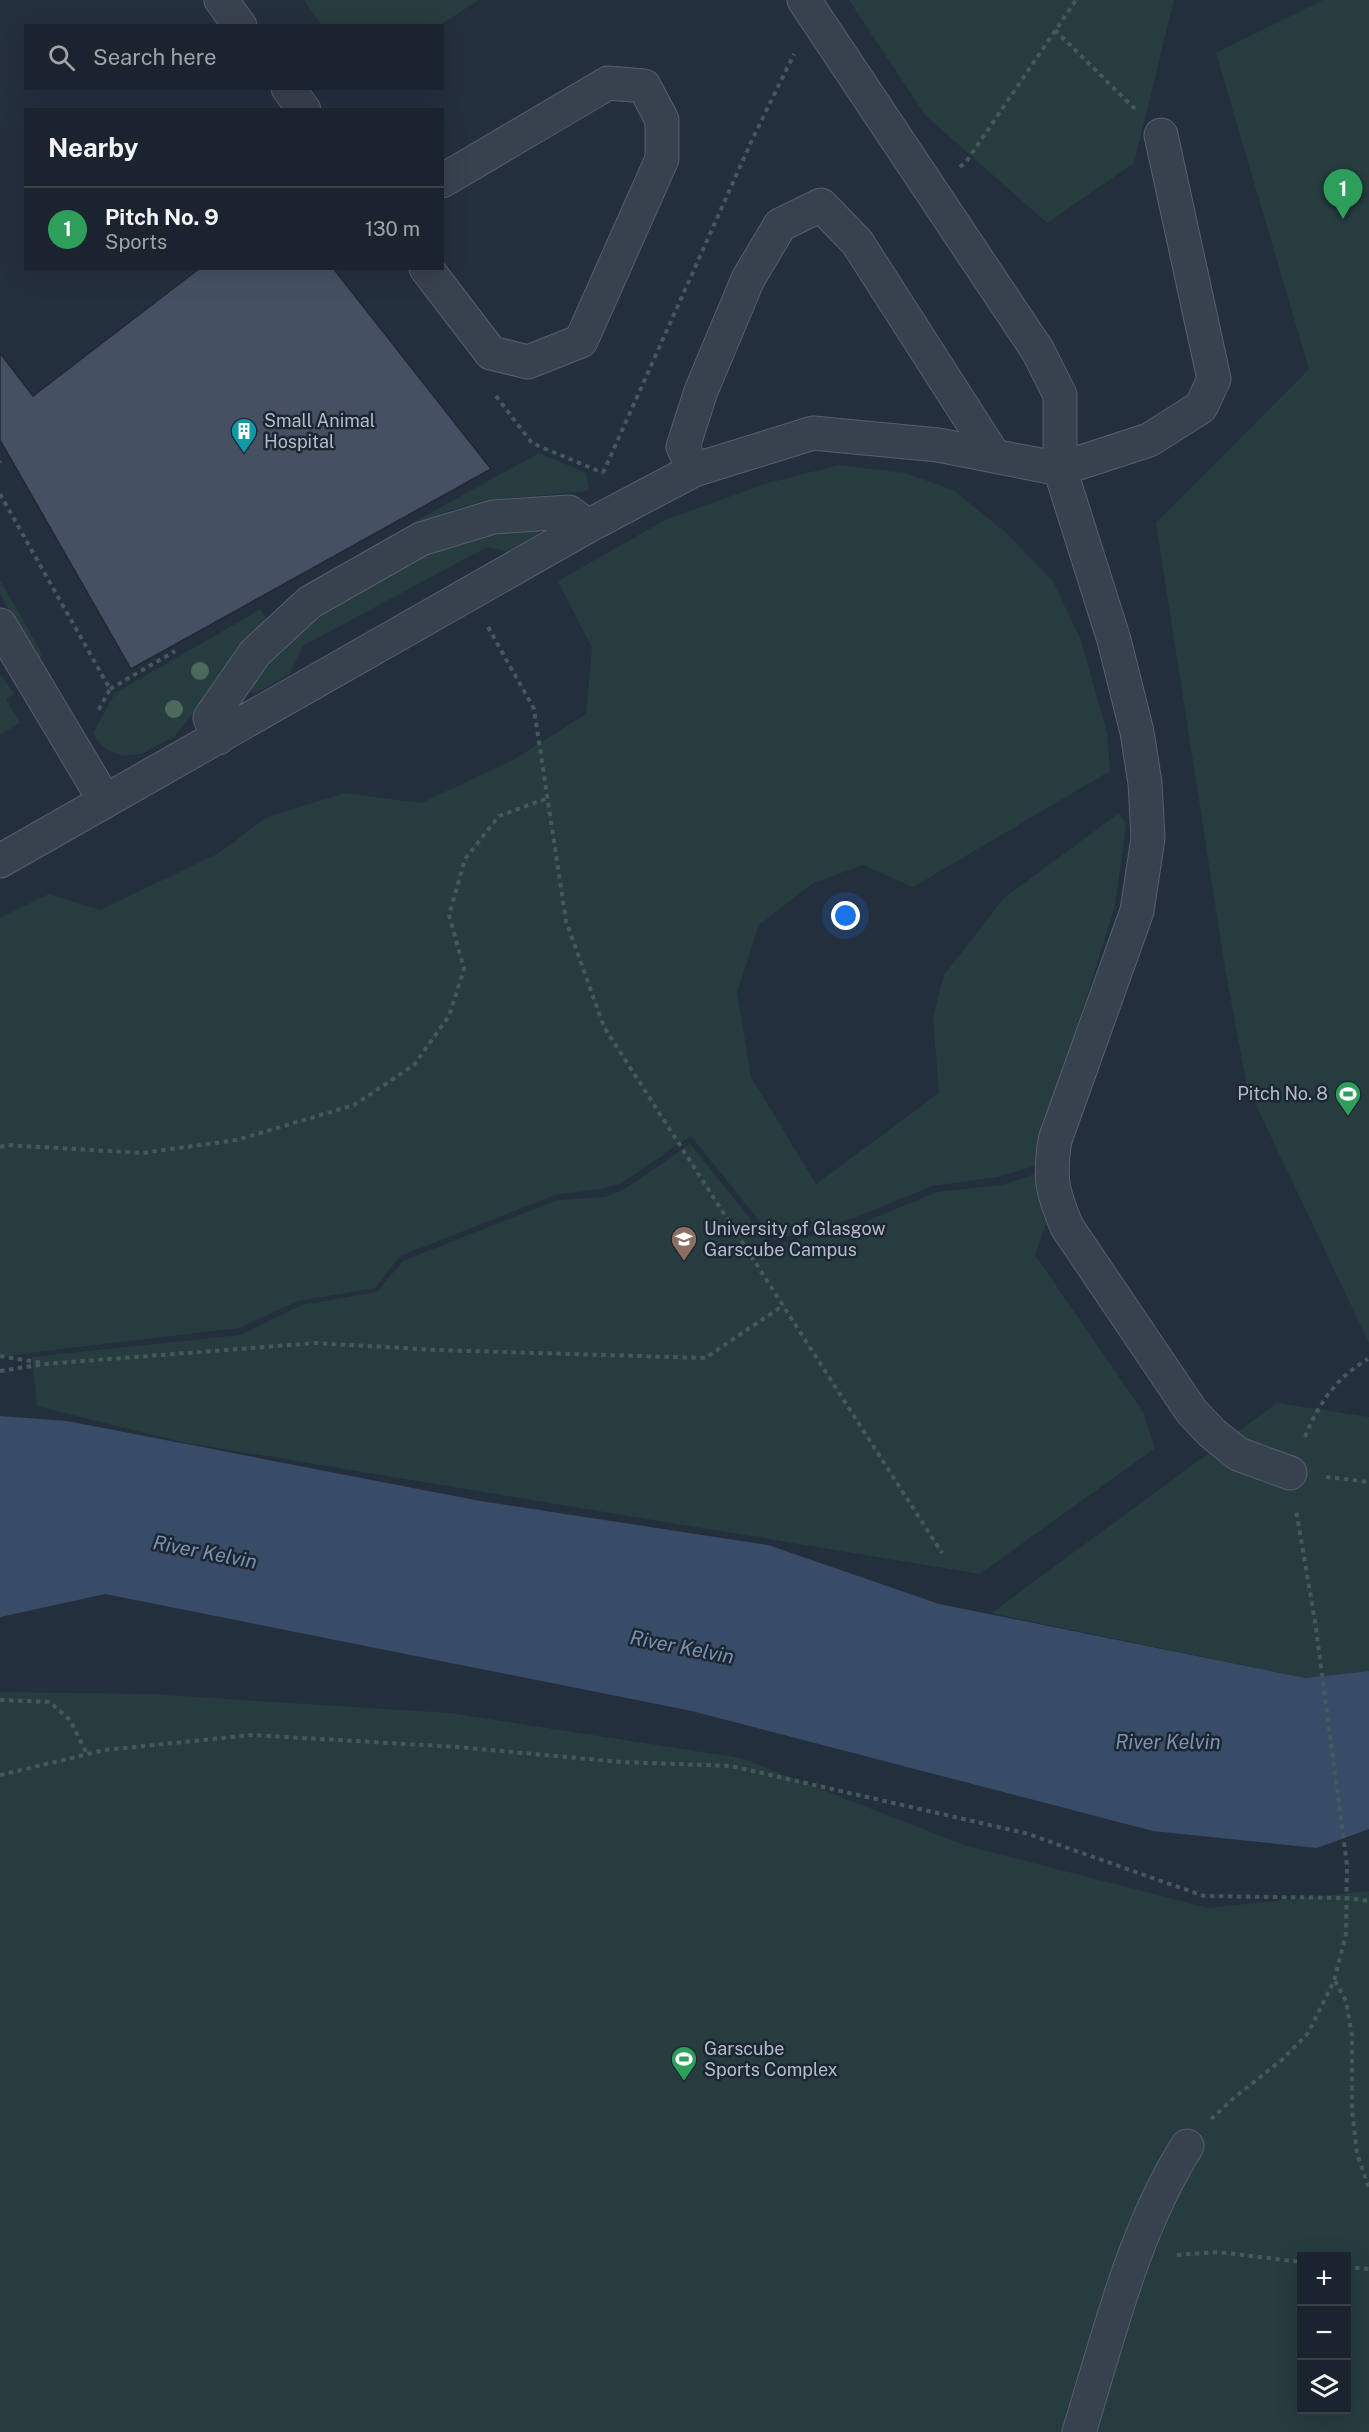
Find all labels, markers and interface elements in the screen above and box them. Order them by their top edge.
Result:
search box [24,24,444,90]
icon: search [45,41,78,74]
text: Search here [93,44,217,70]
text: Nearby [48,132,138,163]
pin: 1 [1324,170,1362,219]
text: Pitch No. 9 [105,204,219,230]
text: 1 [63,217,72,241]
text: 130 m [365,217,420,241]
text: Sports [105,230,167,254]
place label: Small Animal Hospital [264,410,375,452]
building icon: Small Animal Hospital [229,416,259,454]
your location [831,901,860,930]
sports icon: Pitch No. 8 [1333,1079,1363,1117]
place label: Pitch No. 8 [1237,1083,1328,1104]
place label: University of Glasgow Garscube Campus [704,1218,886,1260]
school or university icon: University of Glasgow Garscube Campus [669,1224,699,1262]
water label: River Kelvin [151,1530,259,1574]
water label: River Kelvin [628,1625,736,1669]
water label: River Kelvin [1115,1730,1221,1754]
place label: Garscube Sports Complex [704,2038,838,2080]
sports icon: Garscube Sports Complex [669,2044,699,2082]
map controls [1297,2252,1351,2414]
button: + [1297,2252,1351,2306]
button: − [1297,2306,1351,2360]
button: layers [1297,2360,1351,2414]

